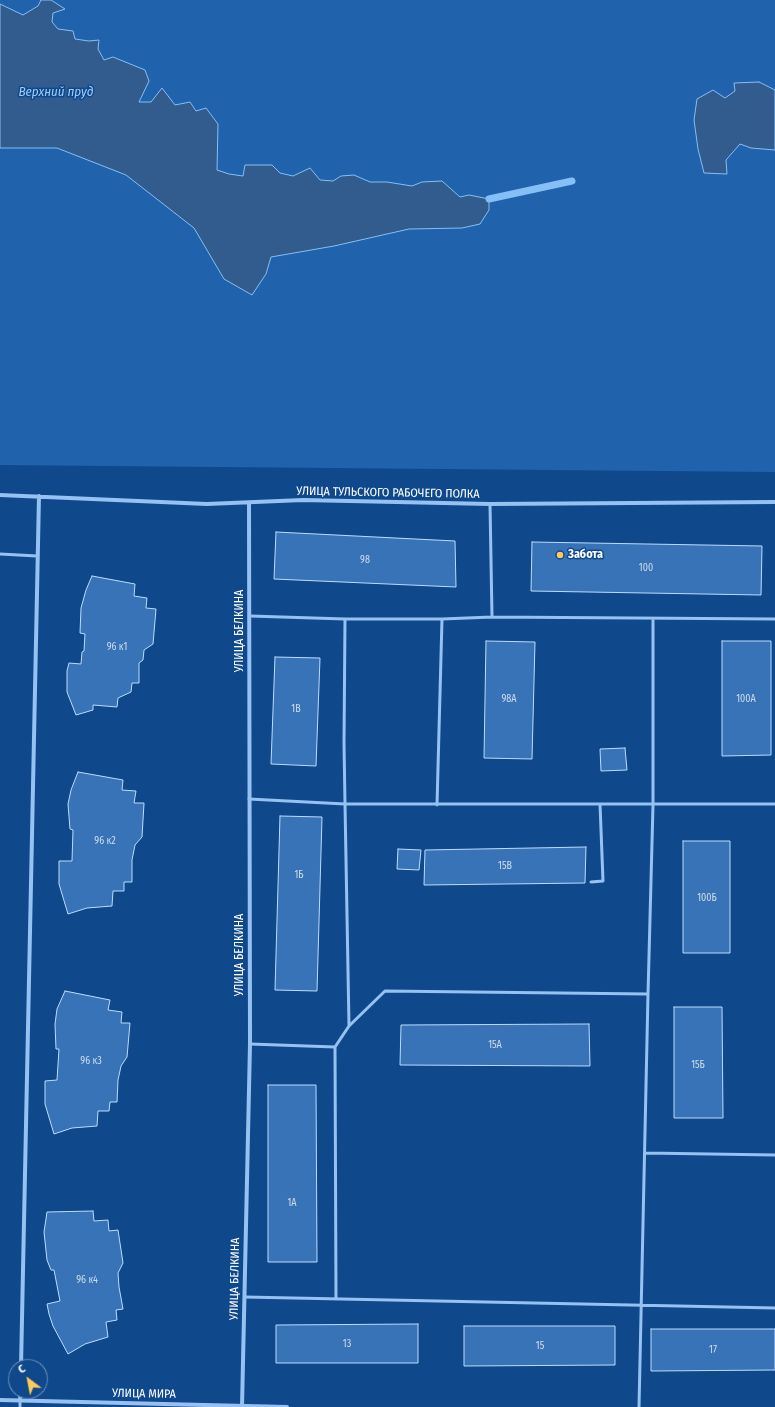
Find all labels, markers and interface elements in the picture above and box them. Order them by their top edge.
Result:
water label: Верхний пруд [18,84,94,100]
street label: УЛИЦА ТУЛЬСКОГО РАБОЧЕГО ПОЛКА [296,484,480,502]
place label: Забота [568,548,603,562]
marker: Забота [555,550,565,560]
house number: 98 [360,554,370,566]
house number: 100 [639,562,653,574]
street label: УЛИЦА БЕЛКИНА [233,590,247,672]
house number: 96 к1 [107,641,127,653]
house number: 98А [501,693,517,705]
house number: 100А [736,693,756,705]
house number: 1В [291,703,301,715]
house number: 96 к2 [94,835,116,847]
house number: 15В [498,860,512,872]
house number: 1Б [294,869,304,881]
house number: 100Б [697,892,717,904]
street label: УЛИЦА БЕЛКИНА [233,914,247,996]
house number: 15А [488,1039,502,1051]
house number: 96 к3 [80,1055,102,1067]
house number: 15Б [691,1059,705,1071]
house number: 1А [287,1197,297,1209]
street label: УЛИЦА БЕЛКИНА [227,1238,243,1320]
house number: 96 к4 [76,1274,98,1286]
house number: 13 [343,1338,351,1350]
house number: 15 [536,1340,544,1352]
house number: 17 [709,1344,717,1356]
north arrow [8,1359,48,1399]
text: С [16,1362,28,1376]
street label: УЛИЦА МИРА [112,1386,176,1402]

